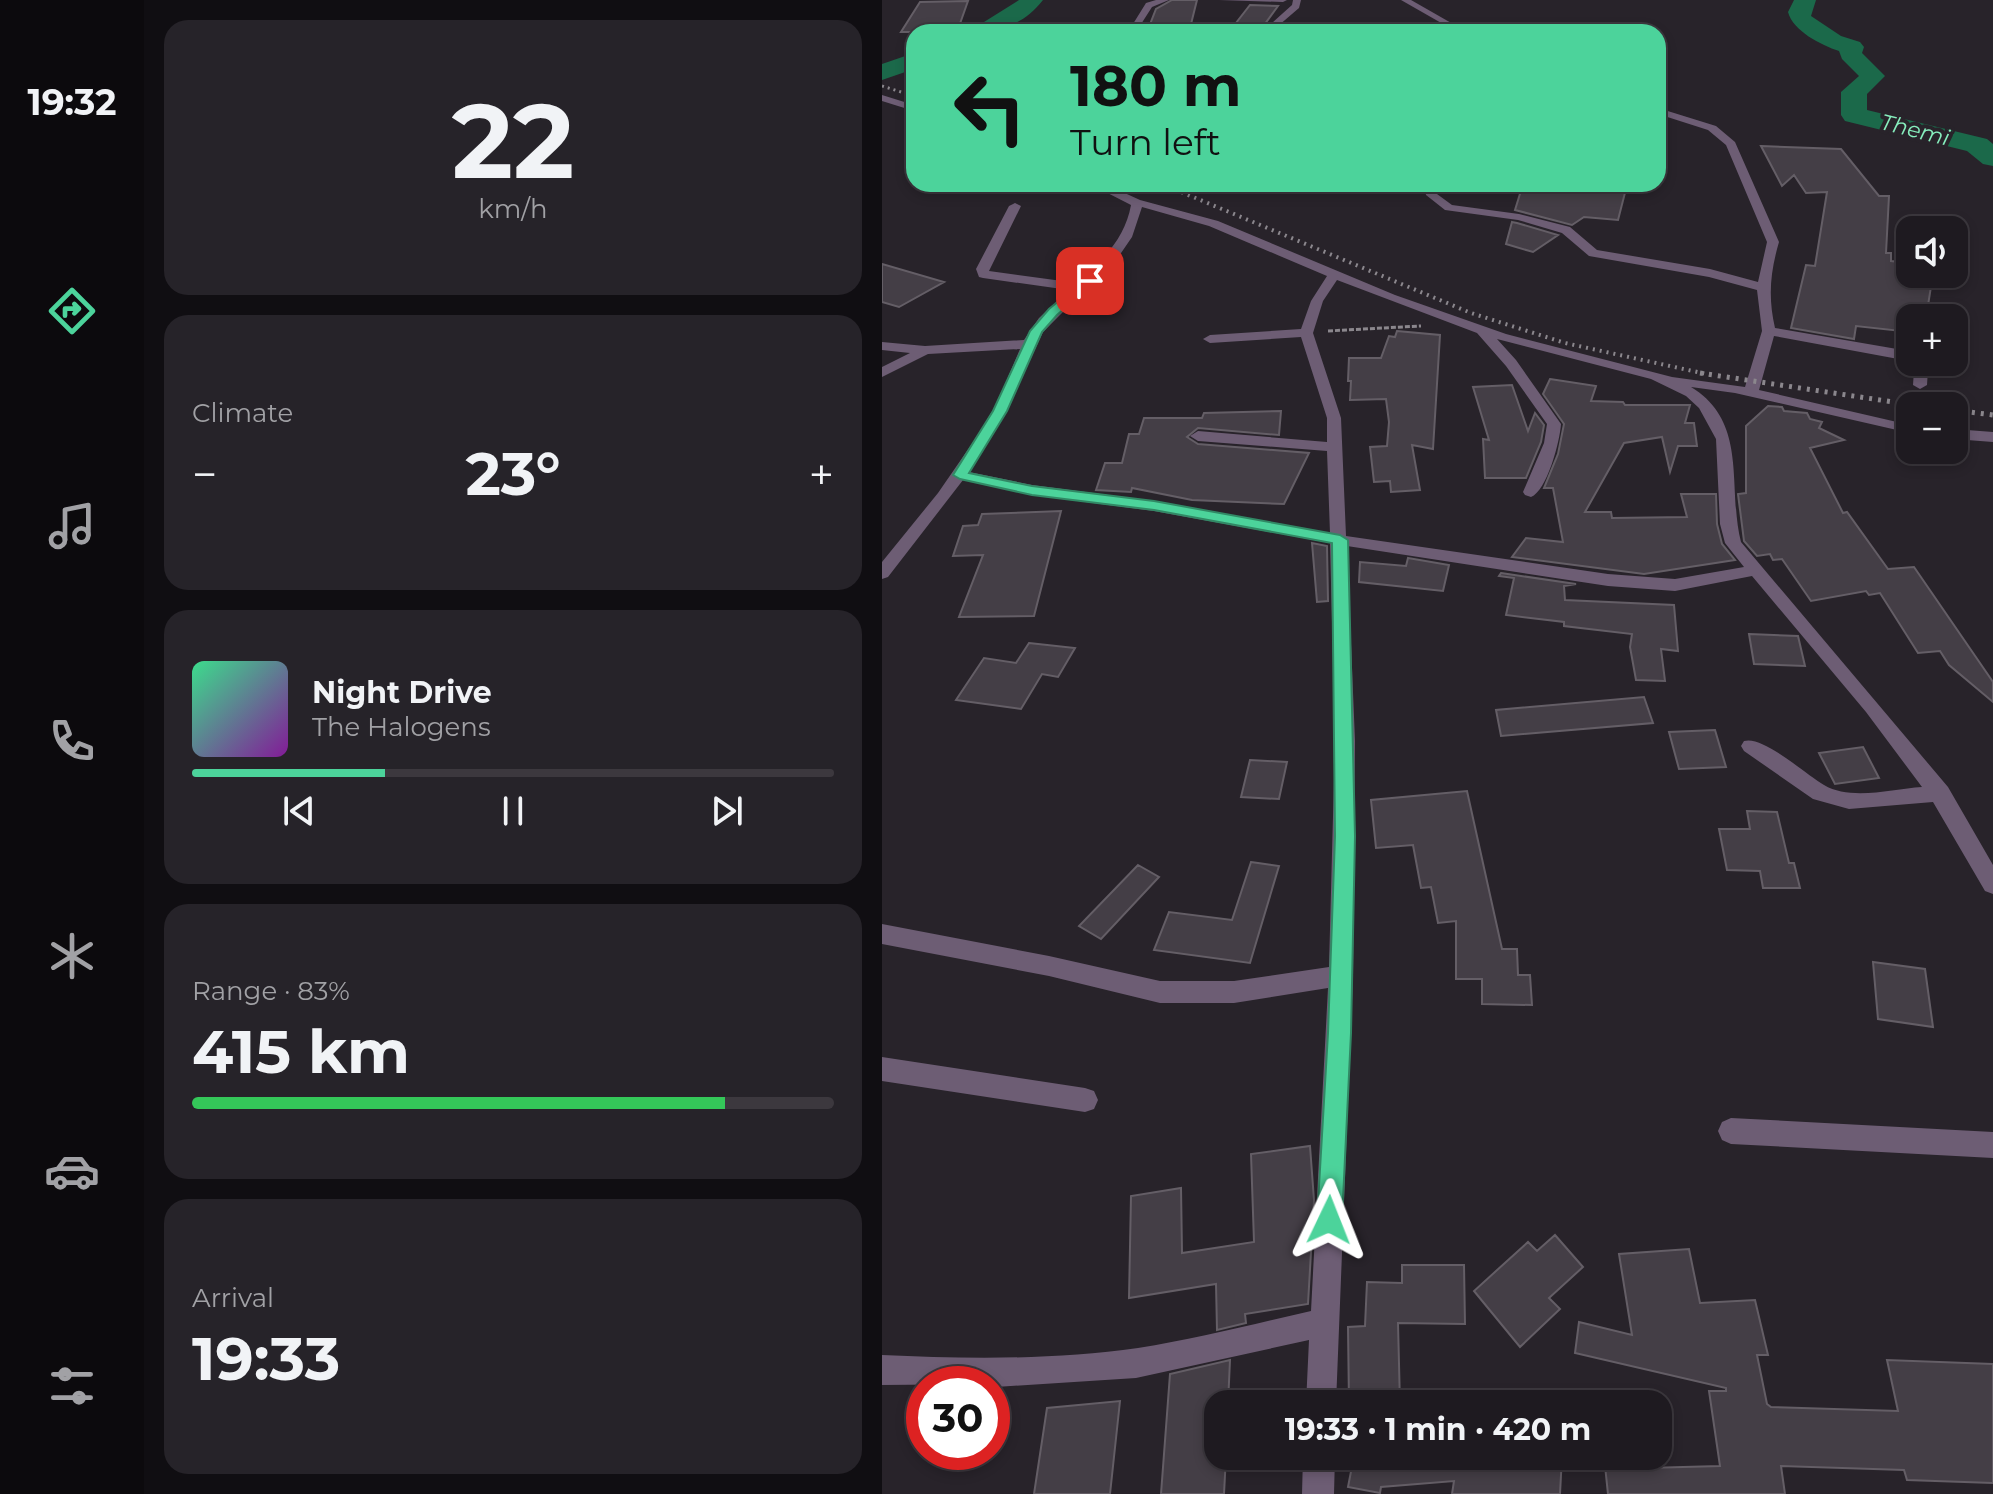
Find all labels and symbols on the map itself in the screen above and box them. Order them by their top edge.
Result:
water label: Themi [1878,108,1952,152]
pin [1056,247,1124,315]
position arrow [1287,1178,1371,1262]
speed limit sign: 30 [906,1366,1010,1470]

